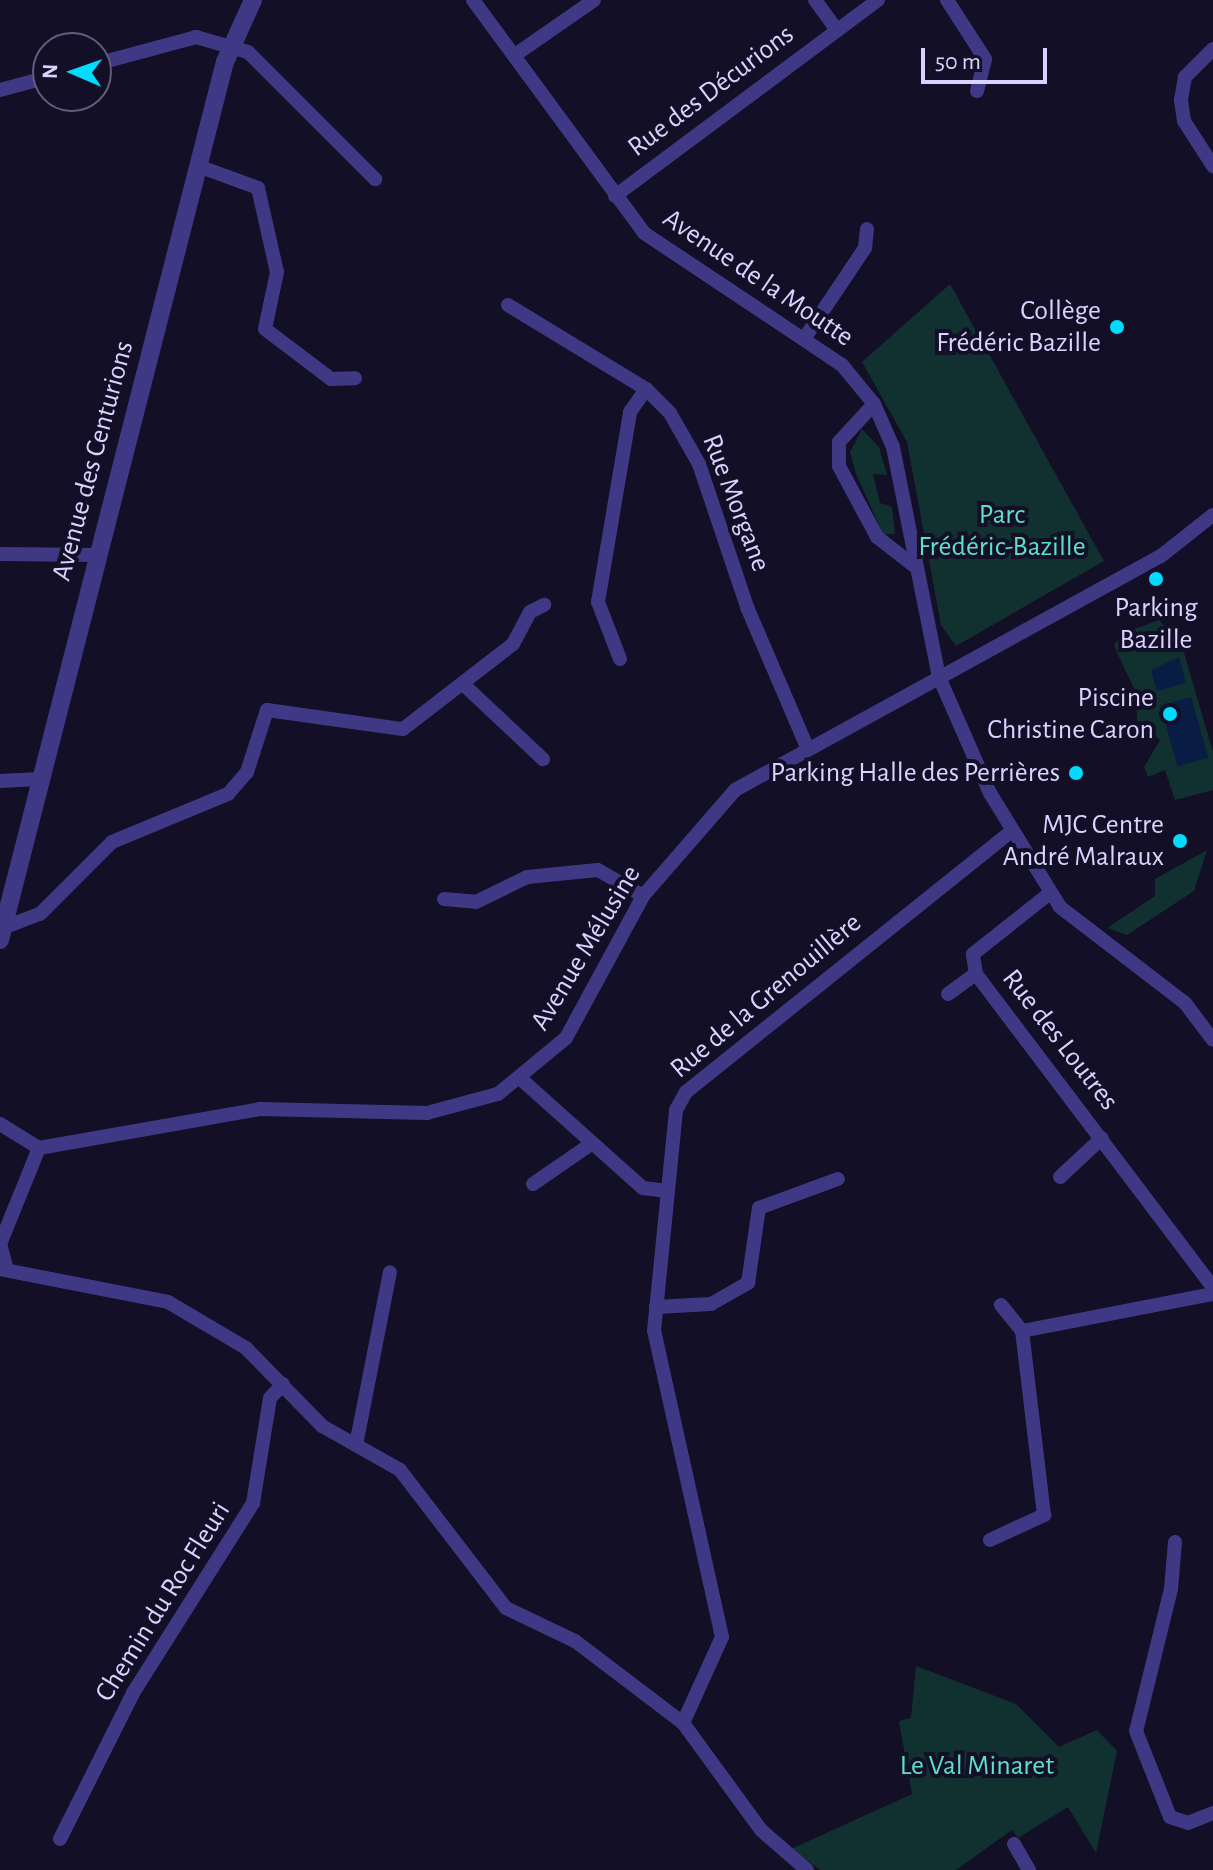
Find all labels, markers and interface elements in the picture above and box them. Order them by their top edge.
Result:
street label: Rue des Décurions [621,18,801,164]
north arrow [32,32,112,112]
scale bar [925,32,1051,82]
text: 50 m [935,50,981,74]
text: N [39,63,61,79]
street label: Avenue de la Moutte [656,202,860,354]
place label: Collège Frédéric Bazille [936,294,1101,360]
marker: Collège Frédéric Bazille [1108,318,1126,336]
street label: Avenue des Centurions [45,337,141,585]
street label: Rue Morgane [694,430,778,576]
park label: Parc Frédéric-Bazille [918,498,1086,564]
marker: Parking Bazille [1147,570,1165,588]
place label: Parking Bazille [1114,591,1198,657]
place label: Piscine Christine Caron [987,681,1154,747]
marker: Piscine Christine Caron [1161,705,1179,723]
place label: Parking Halle des Perrières [771,756,1060,790]
marker: Parking Halle des Perrières [1067,764,1085,782]
place label: MJC Centre André Malraux [1003,808,1164,874]
marker: MJC Centre André Malraux [1171,832,1189,850]
street label: Avenue Mélusine [524,859,648,1037]
street label: Rue de la Grenouillère [664,906,868,1086]
street label: Rue des Loutres [995,963,1125,1117]
street label: Chemin du Roc Fleuri [88,1496,238,1708]
park label: Le Val Minaret [900,1749,1054,1783]

